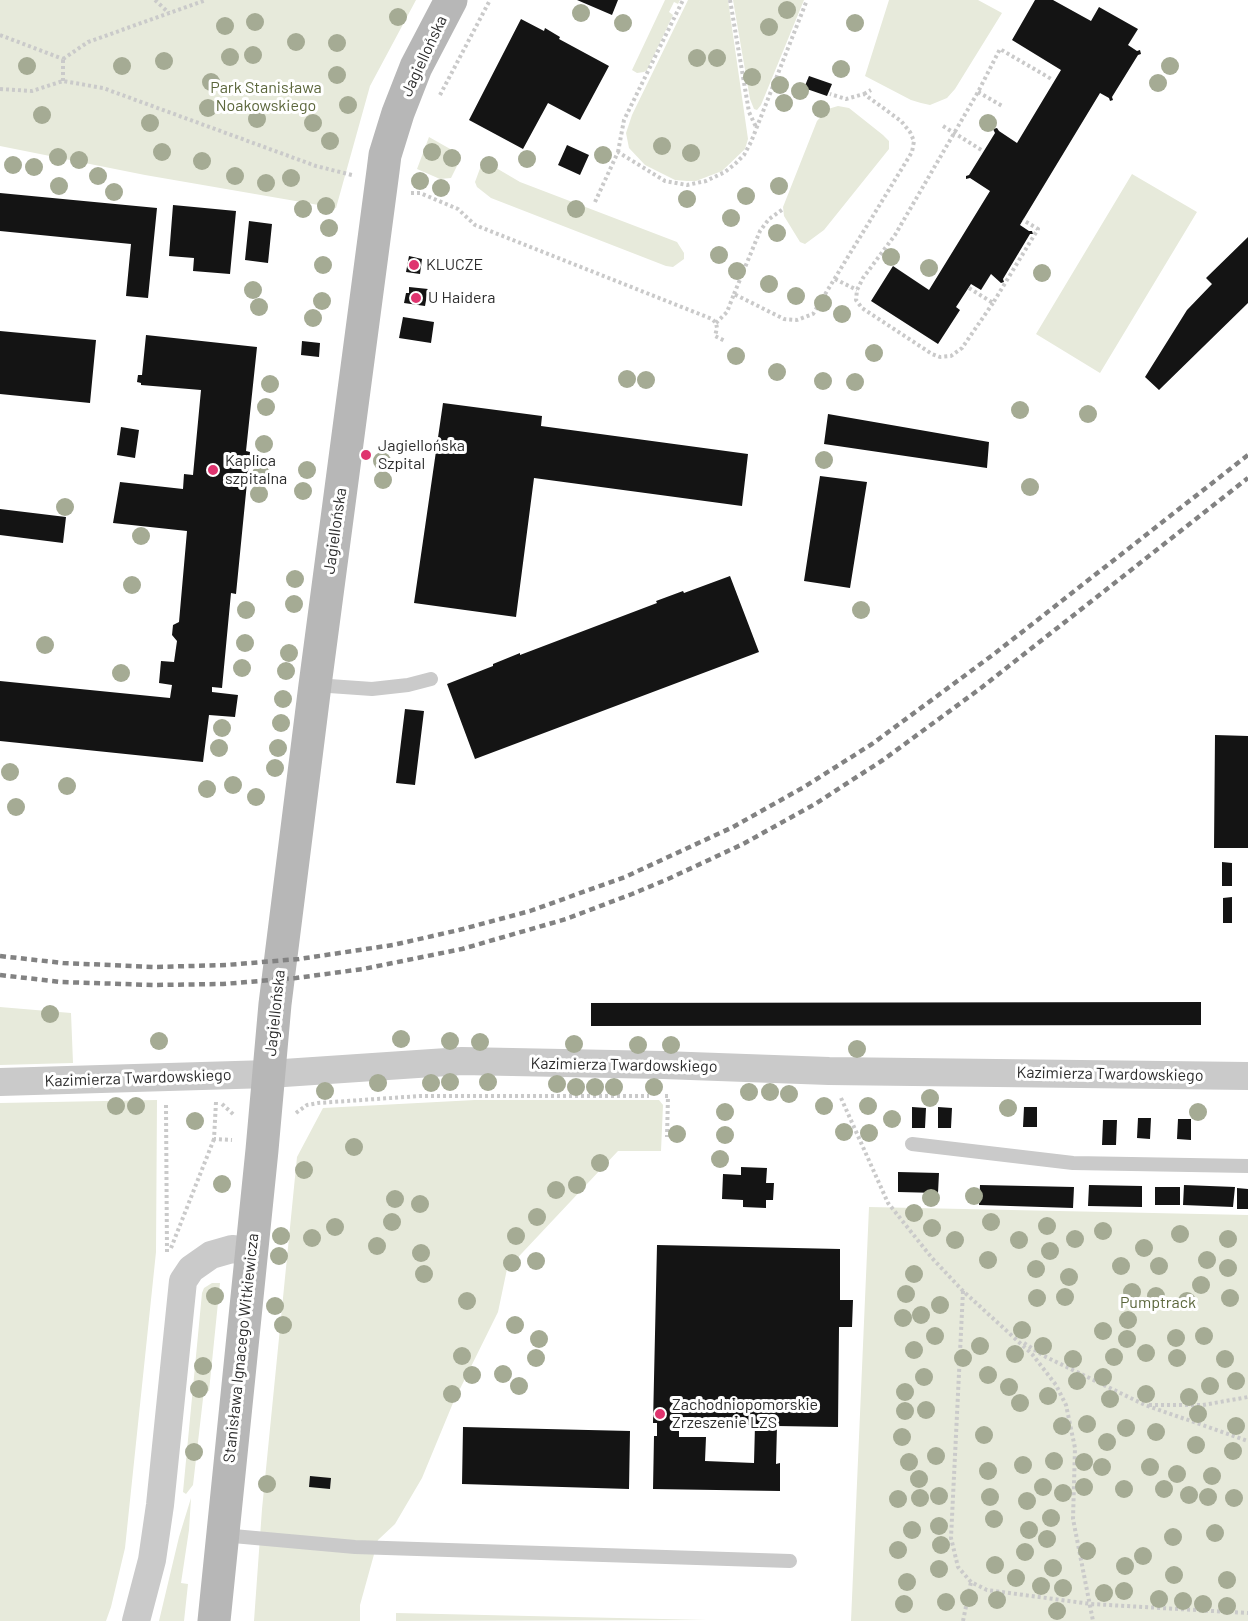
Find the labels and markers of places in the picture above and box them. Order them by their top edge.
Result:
place label: KLUCZE [426,255,483,275]
marker: KLUCZE [407,258,421,272]
place label: U Haidera [428,288,496,308]
marker: U Haidera [409,291,423,305]
place label: Jagiellońska Szpital [378,436,465,474]
marker: Jagiellońska Szpital [359,448,373,462]
place label: Kaplica szpitalna [225,451,287,489]
marker: Kaplica szpitalna [206,463,220,477]
place label: Zachodniopomorskie Zrzeszenie LZS [672,1395,818,1433]
marker: Zachodniopomorskie Zrzeszenie LZS [653,1407,667,1421]

